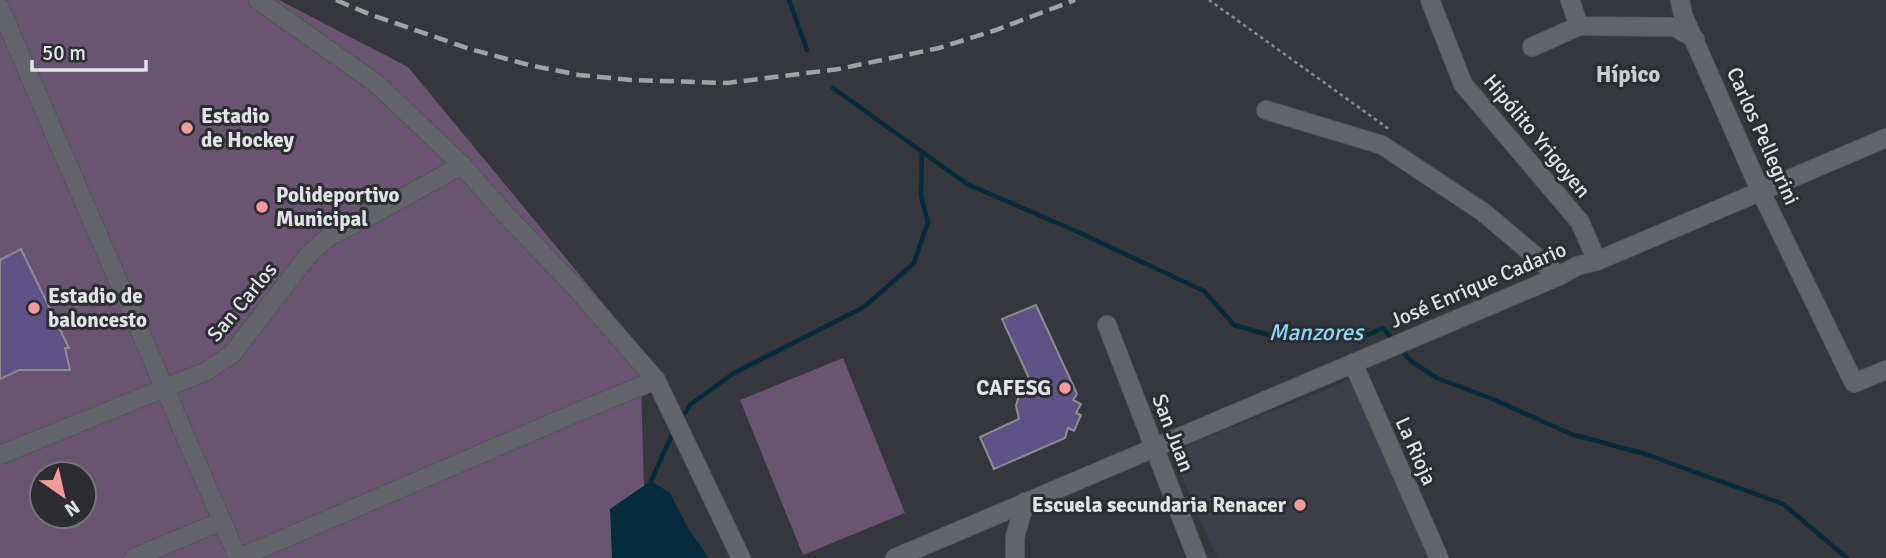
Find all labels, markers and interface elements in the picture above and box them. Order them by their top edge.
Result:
scale bar [32,28,145,72]
text: 50 m [42,40,86,66]
district label: Hípico [1596,60,1660,89]
street label: Carlos Pellegrini [1721,63,1805,209]
street label: Hipólito Yrigoyen [1478,69,1596,203]
place label: Estadio de Hockey [201,103,295,153]
marker: Estadio de Hockey [179,120,195,136]
place label: Polideportivo Municipal [276,182,399,232]
marker: Polideportivo Municipal [254,199,270,215]
street label: José Enrique Cadario [1386,236,1570,334]
street label: San Carlos [201,257,283,347]
place label: Estadio de baloncesto [48,283,147,333]
marker: Estadio de baloncesto [26,300,42,316]
water label: Manzores [1269,318,1365,347]
place label: CAFESG [976,375,1051,401]
marker: CAFESG [1057,380,1073,396]
street label: San Juan [1146,390,1200,476]
street label: La Rioja [1390,413,1442,489]
north arrow [28,460,98,530]
place label: Escuela secundaria Renacer [1032,492,1287,518]
text: N [60,495,84,522]
marker: Escuela secundaria Renacer [1292,497,1308,513]

